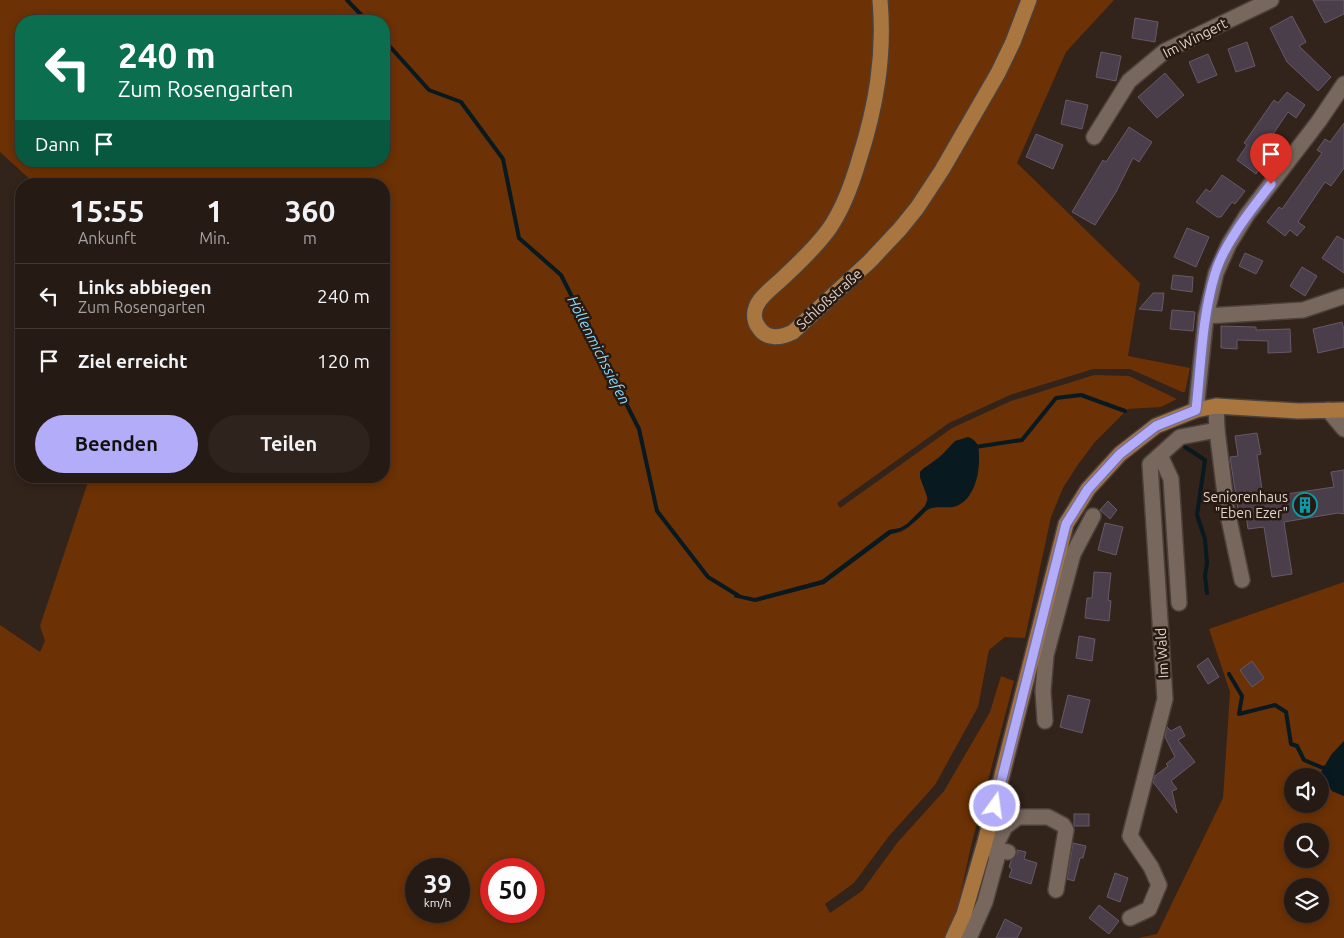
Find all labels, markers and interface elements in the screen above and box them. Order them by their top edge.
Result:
street label: Im Wingert [1160,15,1230,61]
icon: left [35,35,100,100]
text: 240 m [118,35,216,75]
text: Zum Rosengarten [118,76,293,101]
icon: arrive [90,130,118,158]
text: Dann [35,133,80,155]
pin [1250,133,1292,184]
icon: arrive [1257,140,1285,168]
text: 15:55 [70,194,145,228]
text: 1 [206,194,223,228]
text: 360 [285,194,335,228]
text: Ankunft [78,229,136,247]
text: Min. [199,229,230,247]
text: m [303,229,317,247]
street label: Schloßstraße [793,265,865,333]
text: Links abbiegen [78,276,212,298]
icon: left [35,282,63,310]
text: 240 m [317,285,370,307]
water label: Höllenmichssiefen [564,293,634,407]
text: Zum Rosengarten [78,298,205,316]
icon: arrive [35,347,63,375]
text: Ziel erreicht [78,350,187,372]
text: 120 m [317,350,370,372]
button: Beenden [35,415,198,473]
button: Teilen [208,415,370,473]
place label: Seniorenhaus "Eben Ezer" [1203,489,1288,521]
building icon: Seniorenhaus "Eben Ezer" [1292,492,1318,518]
street label: Im Wald [1153,627,1171,679]
map controls [1284,768,1329,923]
button: sound [1284,768,1329,813]
position arrow [968,779,1020,831]
button: search [1284,823,1329,868]
speed limit sign: 50 [480,858,545,923]
text: 39 [423,870,452,898]
button: layers [1284,878,1329,923]
text: km/h [424,896,451,909]

